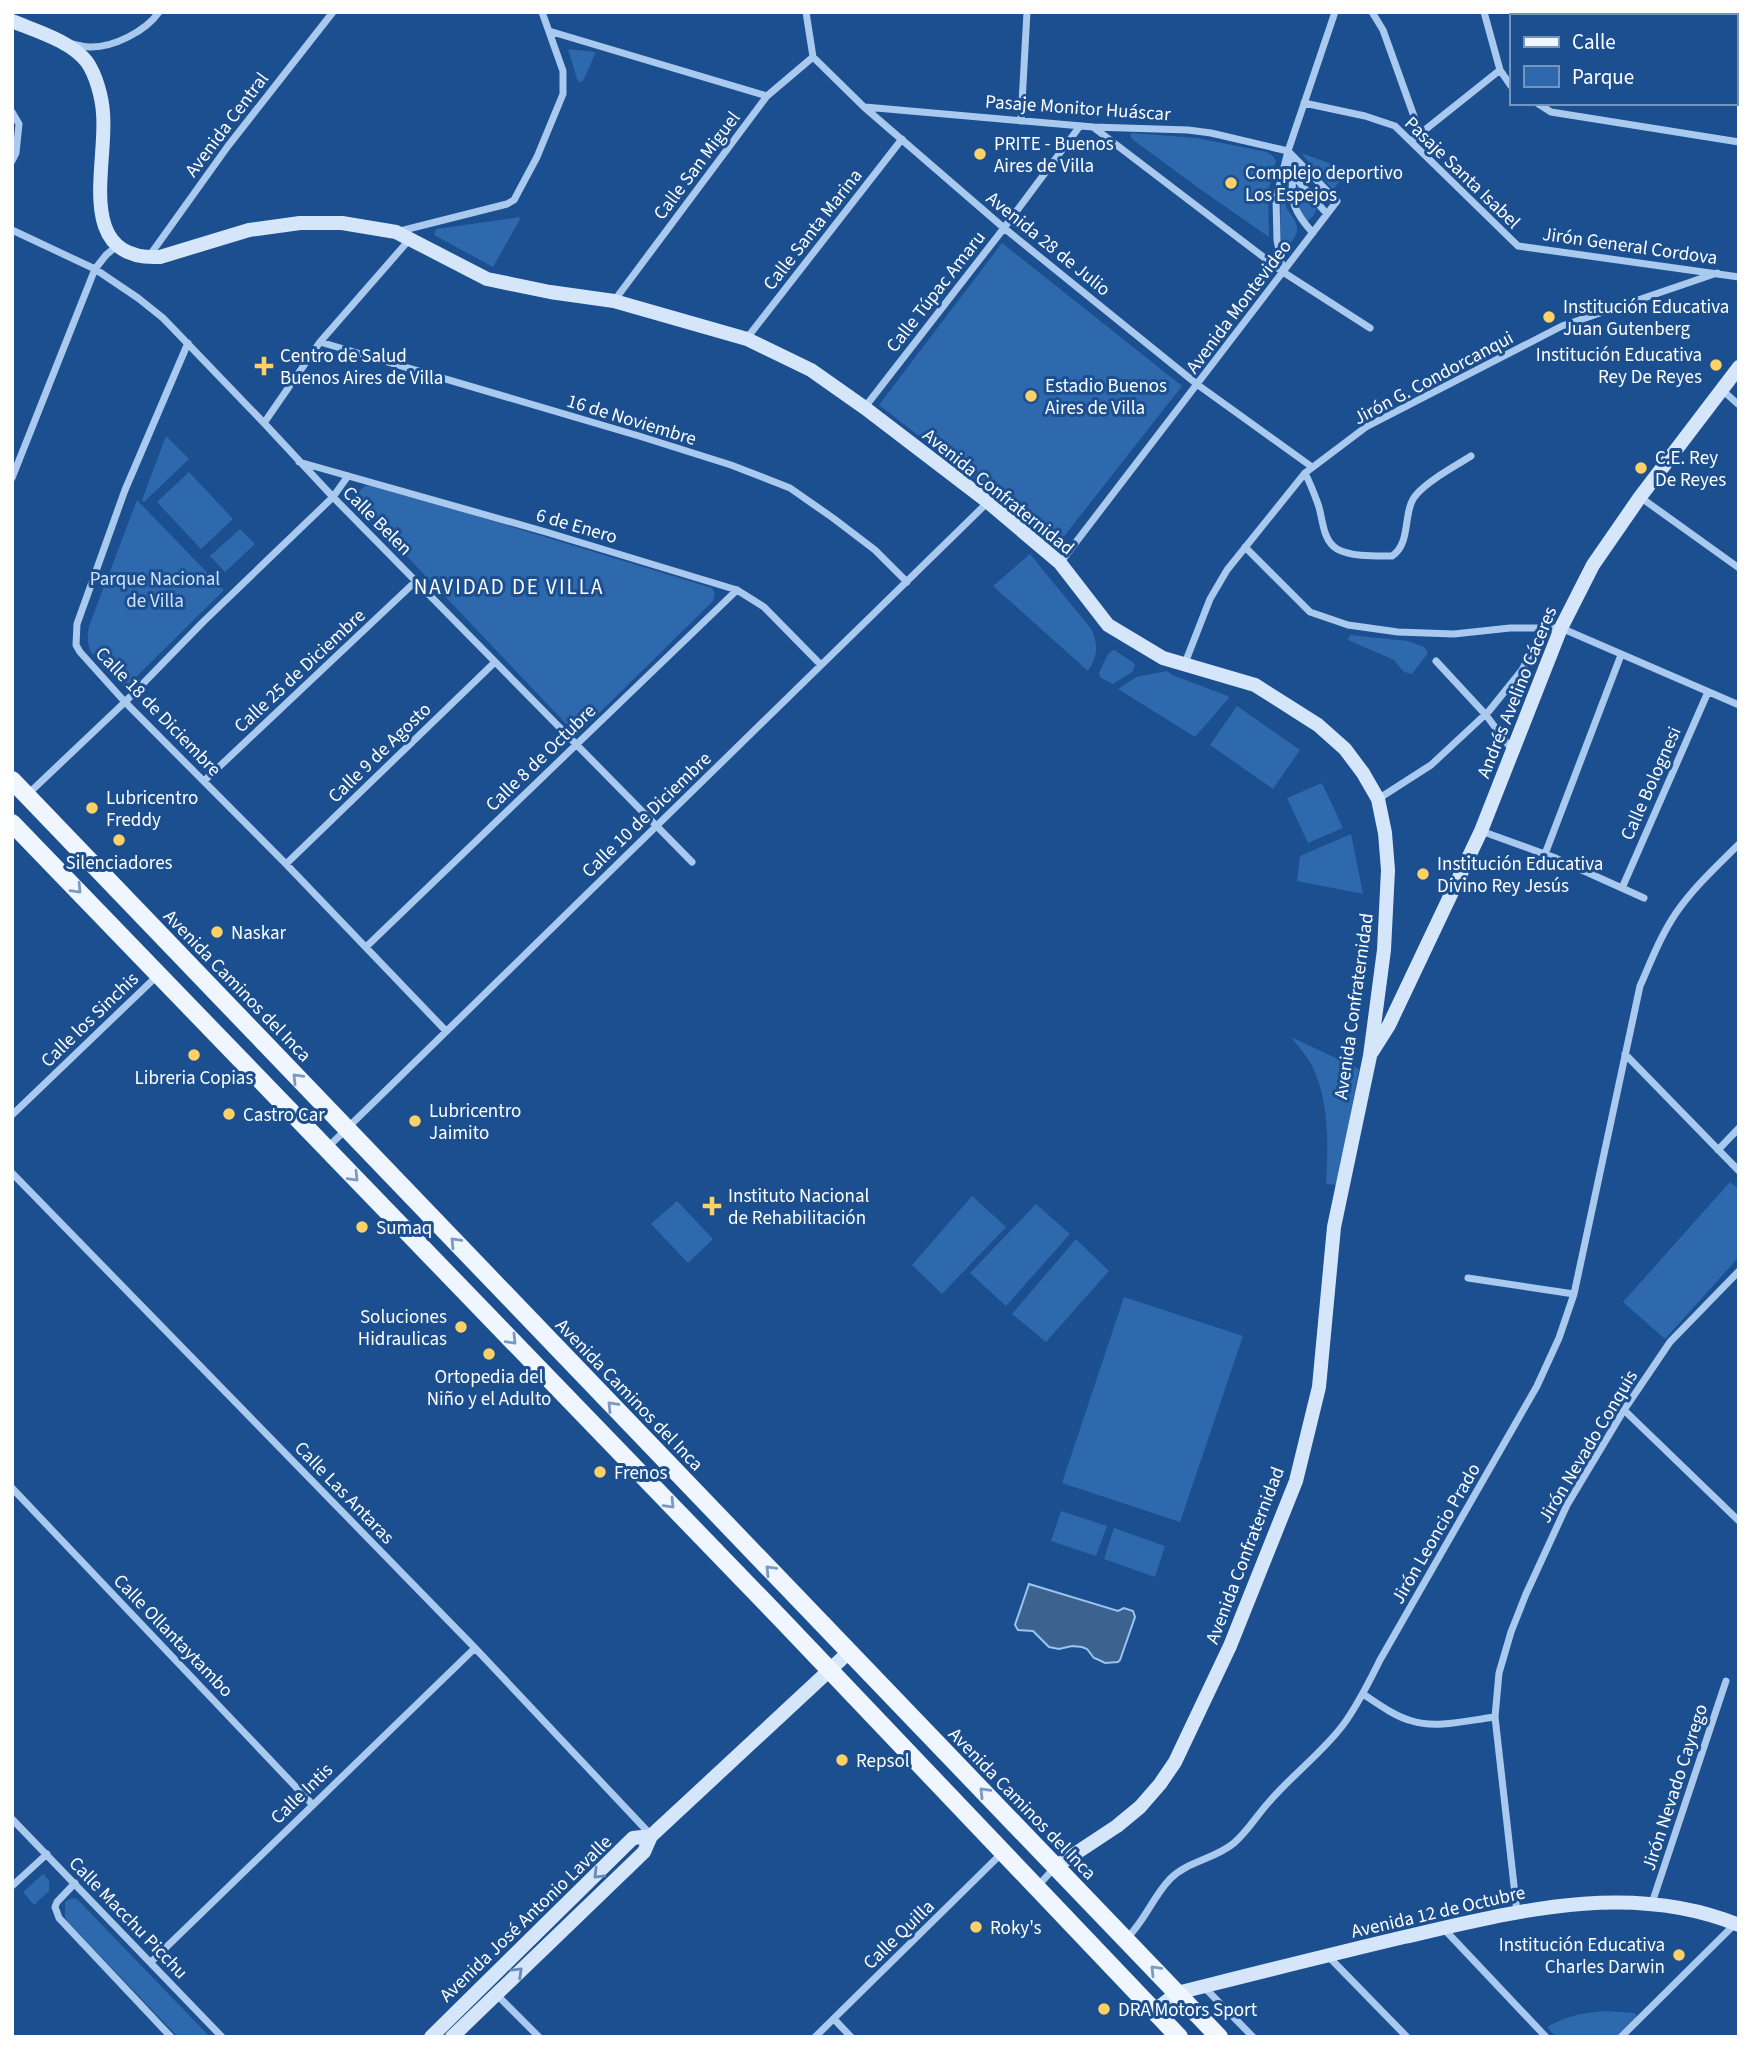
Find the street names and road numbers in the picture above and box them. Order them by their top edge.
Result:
street label: Avenida Central [179,67,276,183]
street label: Pasaje Monitor Huáscar [984,89,1172,128]
street label: Calle San Miguel [647,106,747,226]
street label: Pasaje Santa Isabel [1398,111,1526,236]
street label: Calle Santa Marina [757,164,869,296]
street label: Avenida 28 de Julio [980,185,1116,303]
street label: Jirón General Cordova [1541,221,1719,272]
street label: Calle Túpac Amaru [880,225,992,359]
street label: Avenida Montevideo [1180,234,1299,379]
street label: Jirón G. Condorcanqui [1349,325,1519,432]
street label: 16 de Noviembre [564,388,700,453]
street label: Avenida Confraternidad [917,423,1080,562]
street label: Calle Belen [336,480,418,562]
street label: 6 de Enero [533,502,620,551]
street label: Calle 25 de Diciembre [228,603,372,739]
street label: Andrés Avelino Cáceres [1471,603,1564,783]
street label: Calle 18 de Diciembre [89,641,227,783]
street label: Calle 9 de Agosto [322,697,438,809]
street label: Calle 8 de Octubre [480,698,602,818]
street label: Calle Bolognesi [1614,722,1689,845]
street label: Calle 10 de Diciembre [576,746,718,884]
street label: Avenida Caminos del Inca [157,904,317,1068]
street label: Avenida Confraternidad [1328,911,1381,1101]
street label: Calle los Sinchis [35,966,145,1074]
street label: Avenida Caminos del Inca [549,1313,709,1477]
street label: Jirón Nevado Conquis [1532,1365,1645,1528]
street label: Calle Las Antaras [288,1436,400,1551]
street label: Jirón Leoncio Prado [1385,1458,1488,1609]
street label: Avenida Confraternidad [1199,1463,1292,1648]
street label: Calle Ollantaytambo [107,1568,239,1704]
street label: Jirón Nevado Cayrego [1636,1701,1715,1874]
street label: Avenida Caminos del Inca [942,1722,1102,1886]
street label: Calle Intis [265,1757,339,1831]
street label: Avenida José Antonio Lavalle [434,1829,618,2009]
street label: Calle Macchu Picchu [62,1851,194,1985]
street label: Avenida 12 de Octubre [1349,1879,1528,1946]
street label: Calle Quilla [857,1894,941,1976]

